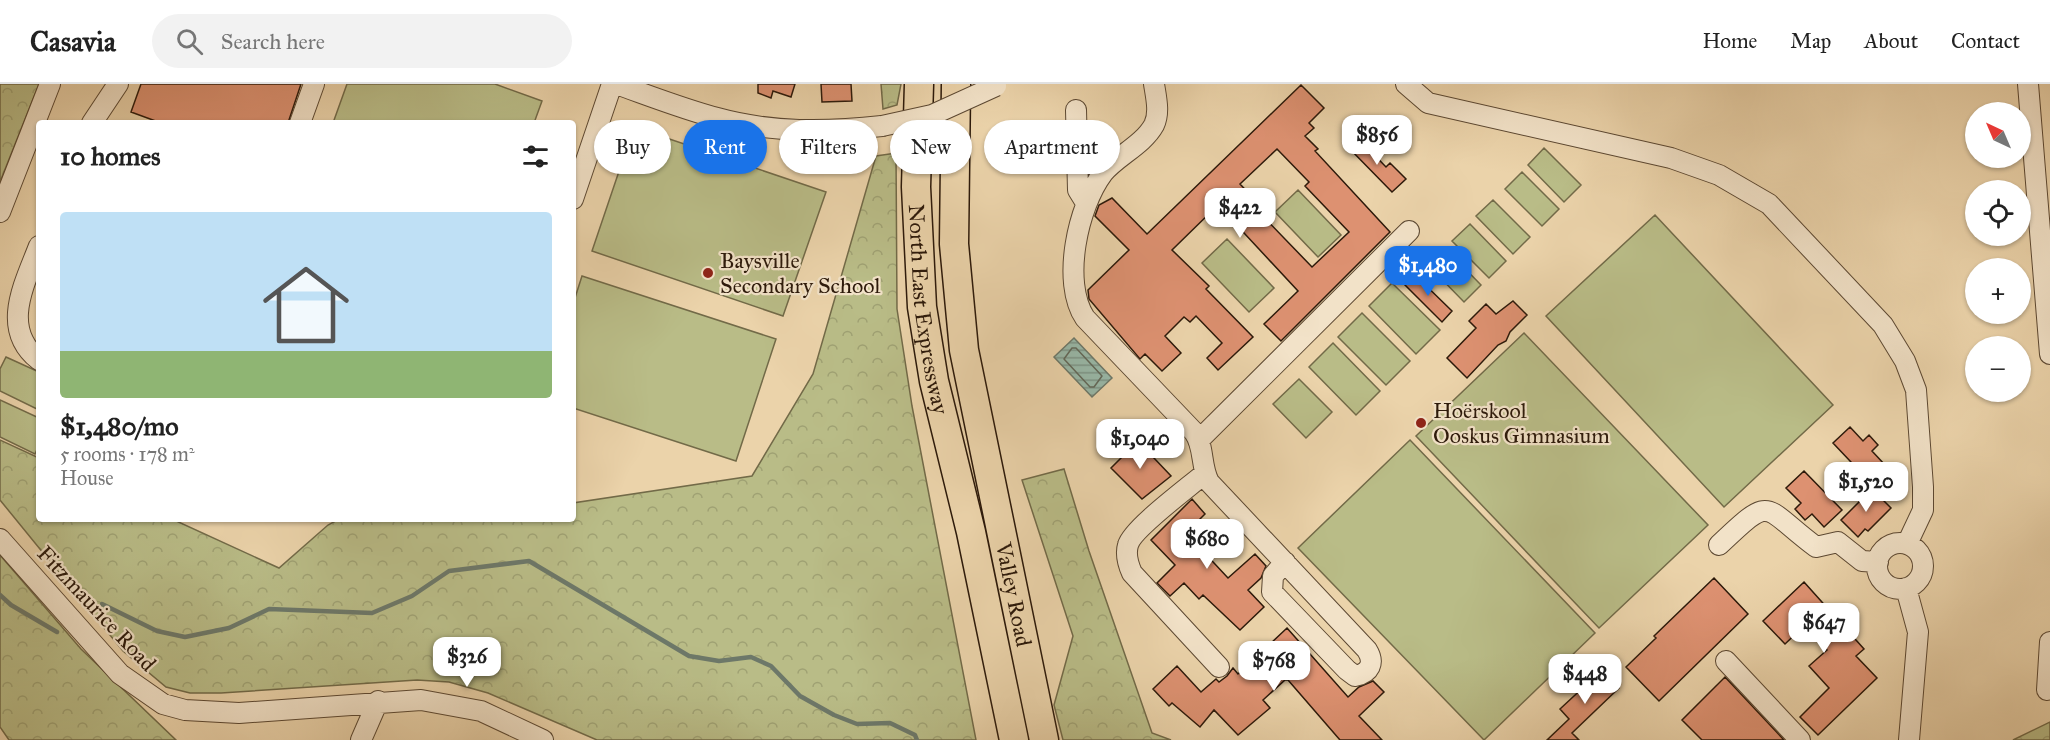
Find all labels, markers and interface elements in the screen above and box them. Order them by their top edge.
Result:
search box [152,14,572,68]
text: Casavia [30,24,116,59]
icon: search [173,25,206,58]
text: Search here [221,28,325,55]
text: Home [1702,28,1757,54]
text: Map [1790,28,1831,54]
text: About [1864,28,1918,54]
text: Contact [1951,28,2020,54]
north arrow [1965,102,2031,168]
map controls [1965,102,2031,402]
pin: $856 [1341,115,1413,166]
chip: Buy [594,120,671,174]
chip: Rent [683,120,767,174]
chip: Filters [779,120,878,174]
chip: New [890,120,972,174]
chip: Apartment [984,120,1120,174]
text: $856 [1356,122,1398,146]
text: 10 homes [60,140,161,172]
icon: filters [519,140,552,173]
button: locate [1965,180,2031,246]
pin: $422 [1204,188,1276,239]
text: $422 [1219,195,1261,219]
street label: North East Expressway [903,203,955,418]
pin: $1,480 [1379,246,1477,297]
place label: Baysville Secondary School [720,247,880,299]
icon: home [252,251,360,359]
text: $1,480 [1399,253,1457,277]
button: + [1965,258,2031,324]
marker: Baysville Secondary School [701,266,715,280]
button: − [1965,336,2031,402]
place label: Hoërskool Ooskus Gimnasium [1433,397,1610,449]
text: $1,480/mo [60,410,179,442]
marker: Hoërskool Ooskus Gimnasium [1414,416,1428,430]
pin: $1,040 [1091,419,1189,470]
text: $1,040 [1110,426,1170,450]
text: 5 rooms · 178 m² [60,442,195,466]
pin: $1,520 [1817,462,1915,513]
text: House [60,466,114,490]
text: $1,520 [1838,469,1894,493]
pin: $680 [1171,519,1243,570]
text: $680 [1185,526,1229,550]
street label: Valley Road [990,539,1037,649]
street label: Fitzmaurice Road [31,540,162,677]
pin: $647 [1788,603,1860,654]
text: $647 [1802,610,1846,634]
pin: $326 [431,637,503,688]
pin: $768 [1238,641,1310,692]
text: $326 [447,644,487,668]
text: $768 [1252,648,1296,672]
pin: $448 [1549,654,1621,705]
text: $448 [1563,661,1607,685]

